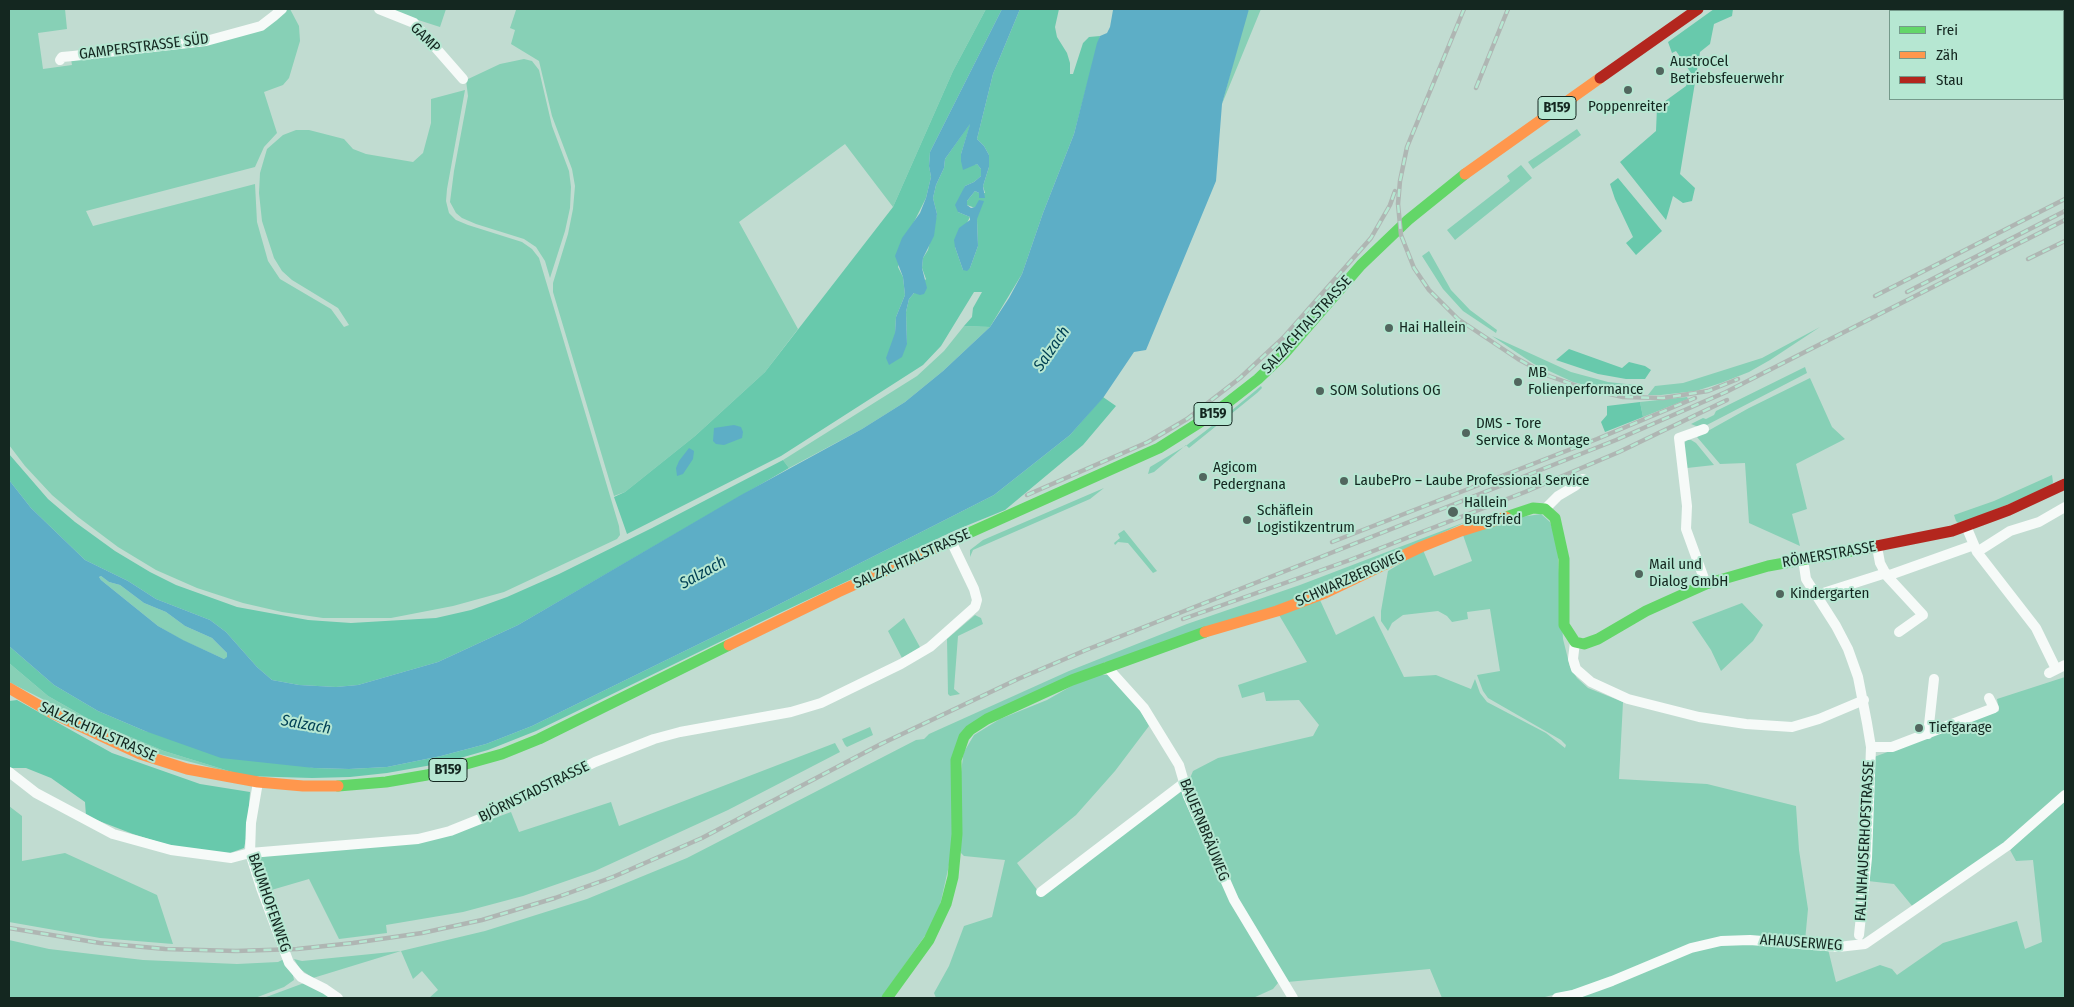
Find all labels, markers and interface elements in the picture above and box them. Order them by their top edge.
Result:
legend [1889,10,2064,100]
street label: GAMP [406,19,444,57]
text: Frei [1936,21,1958,39]
street label: GAMPERSTRASSE SÜD [78,30,210,64]
text: Zäh [1936,46,1958,64]
place label: AustroCel Betriebsfeuerwehr [1670,53,1784,88]
marker: AustroCel Betriebsfeuerwehr [1654,65,1666,77]
text: Stau [1936,71,1963,89]
marker: Poppenreiter [1622,84,1634,96]
road number: B159 [1538,96,1576,120]
place label: Poppenreiter [1588,98,1668,116]
street label: SALZACHTALSTRASSE [1258,272,1356,378]
place label: Hai Hallein [1399,319,1466,337]
marker: Hai Hallein [1383,322,1395,334]
water label: Salzach [1030,323,1074,375]
place label: MB Folienperformance [1528,364,1644,399]
marker: MB Folienperformance [1512,376,1524,388]
place label: SOM Solutions OG [1330,382,1441,400]
marker: SOM Solutions OG [1314,385,1326,397]
road number: B159 [1194,402,1232,426]
place label: DMS - Tore Service & Montage [1476,415,1590,450]
marker: DMS - Tore Service & Montage [1460,427,1472,439]
place label: Agicom Pedergnana [1213,459,1286,494]
marker: Agicom Pedergnana [1197,471,1209,483]
place label: LaubePro – Laube Professional Service [1354,472,1589,490]
marker: LaubePro – Laube Professional Service [1338,475,1350,487]
place label: Hallein Burgfried [1464,494,1521,529]
place label: Schäflein Logistikzentrum [1257,502,1355,537]
marker: Hallein Burgfried [1446,505,1460,519]
marker: Schäflein Logistikzentrum [1241,514,1253,526]
street label: SALZACHTALSTRASSE [851,525,973,593]
street label: RÖMERSTRASSE [1781,538,1877,572]
street label: SCHWARZBERGWEG [1293,547,1407,611]
water label: Salzach [676,552,730,594]
place label: Mail und Dialog GmbH [1649,556,1728,591]
marker: Mail und Dialog GmbH [1633,568,1645,580]
place label: Kindergarten [1790,585,1869,603]
marker: Kindergarten [1774,588,1786,600]
street label: SALZACHTALSTRASSE [37,698,159,766]
water label: Salzach [280,711,332,739]
place label: Tiefgarage [1929,719,1992,737]
marker: Tiefgarage [1913,722,1925,734]
street label: BJÖRNSTADSTRASSE [476,757,592,827]
road number: B159 [429,758,467,782]
street label: FALLNHAUSERHOFSTRASSE [1852,760,1878,922]
street label: BAUERNBRÄUWEG [1175,776,1233,884]
street label: BAUMHOFENWEG [244,851,294,955]
street label: AHAUSERWEG [1759,931,1843,955]

